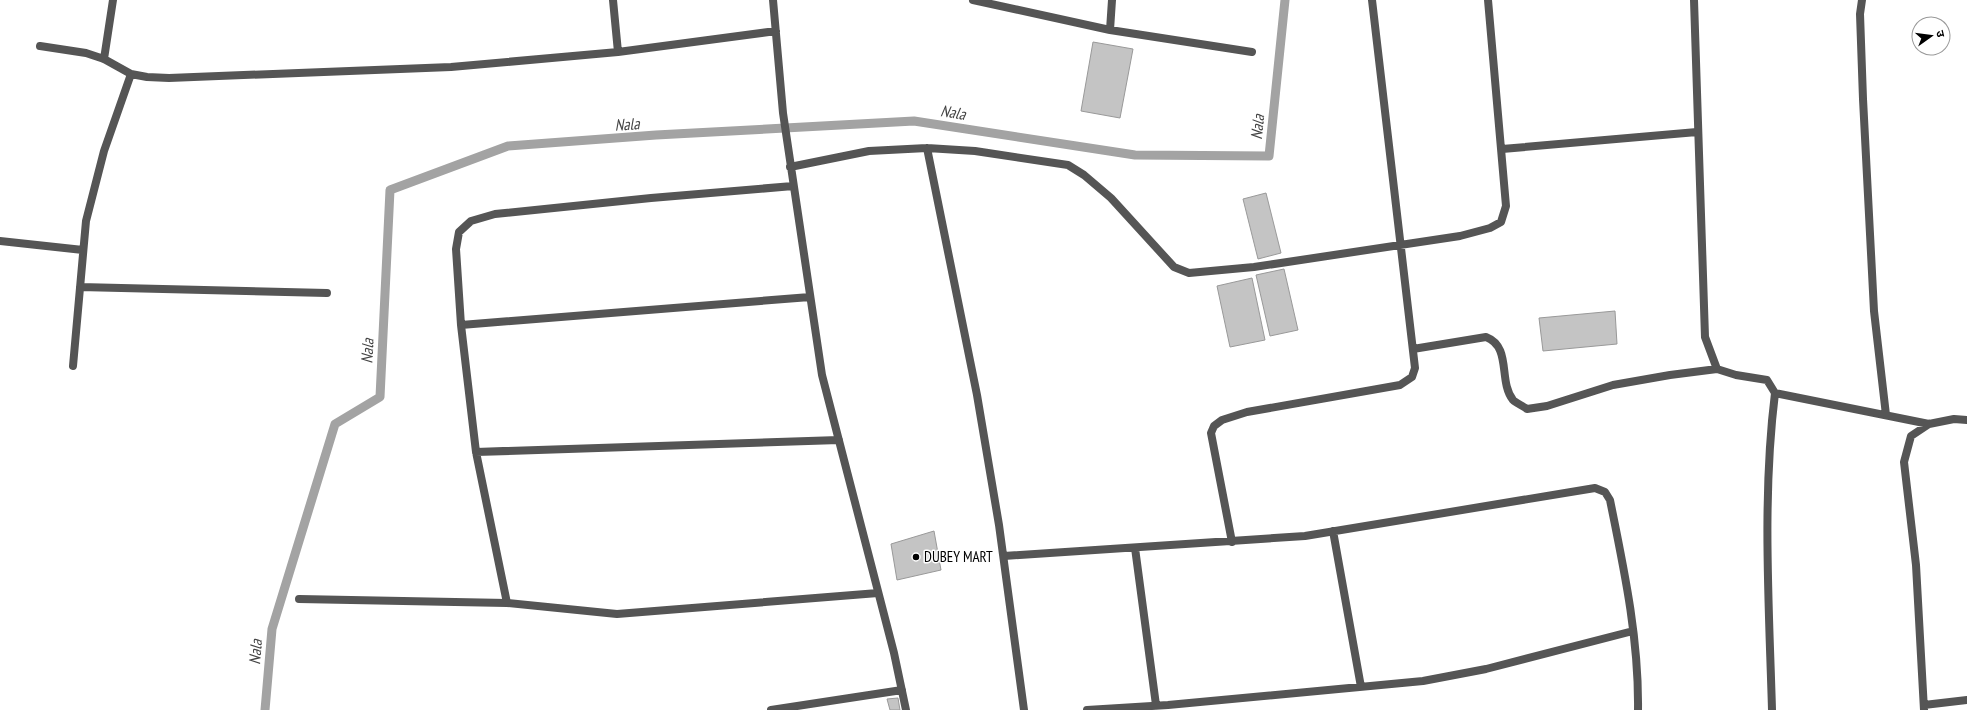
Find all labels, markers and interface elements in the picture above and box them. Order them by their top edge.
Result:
north arrow [1911,16,1951,56]
text: उ [1933,29,1948,39]
water label: Nala [939,100,969,124]
water label: Nala [1246,112,1268,141]
water label: Nala [614,113,642,135]
water label: Nala [356,336,378,364]
place label: DUBEY MART [924,547,993,566]
marker: DUBEY MART [911,552,921,562]
water label: Nala [244,637,266,665]

